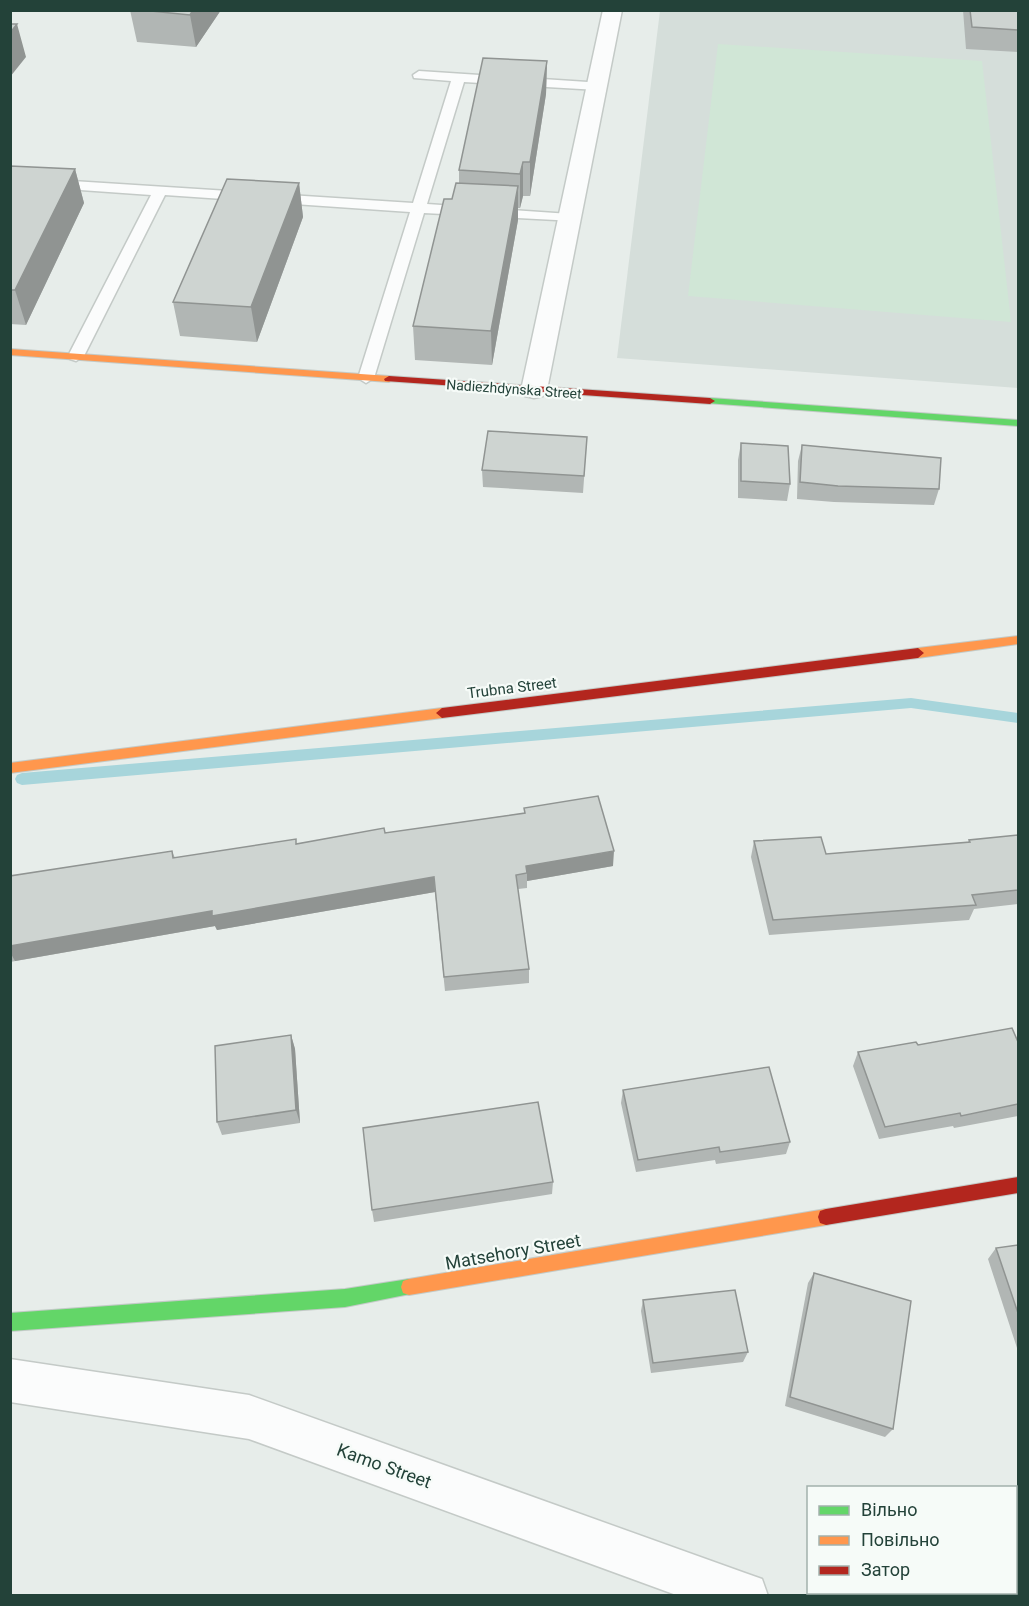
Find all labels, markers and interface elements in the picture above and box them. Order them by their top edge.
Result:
street label: Nadiezhdynska Street [446,376,583,402]
street label: Trubna Street [466,674,558,702]
street label: Matsehory Street [444,1229,582,1274]
street label: Kamo Street [334,1439,434,1492]
legend [807,1486,1017,1594]
text: Вільно [861,1499,917,1520]
text: Повільно [861,1529,940,1550]
text: Затор [861,1559,910,1580]

